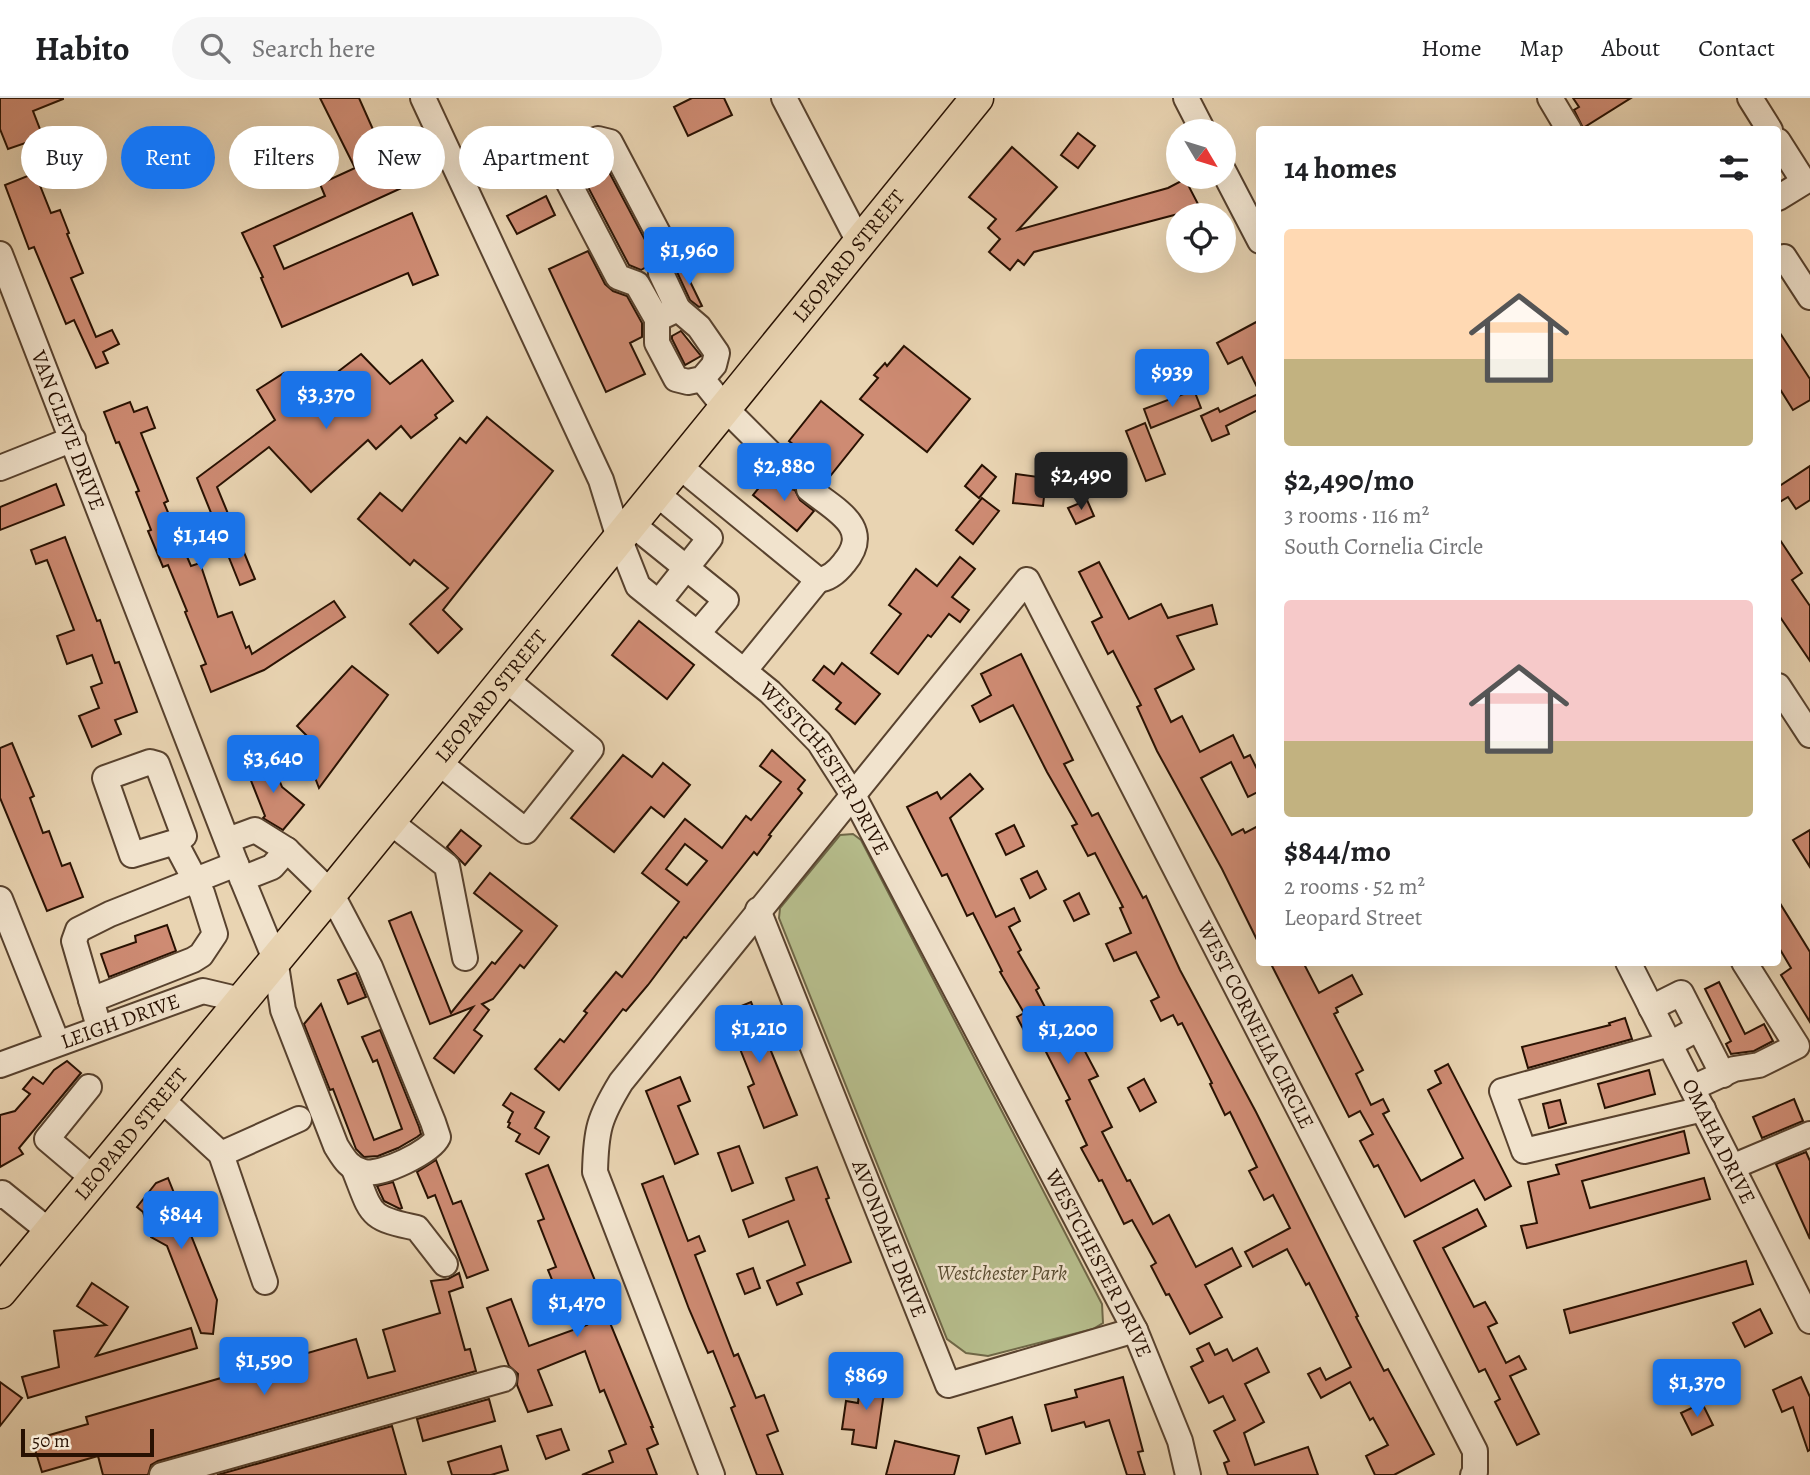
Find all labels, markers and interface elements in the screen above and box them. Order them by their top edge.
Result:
search box [172,17,662,80]
text: Habito [35,26,130,71]
icon: search [196,29,234,67]
text: Search here [252,31,375,66]
text: Home [1421,32,1482,64]
text: Map [1520,32,1564,64]
text: About [1602,32,1660,64]
text: Contact [1698,32,1775,64]
north arrow [1166,119,1236,189]
map controls [1166,119,1236,273]
chip: Buy [21,126,107,189]
chip: Rent [121,126,215,189]
chip: Filters [229,126,339,189]
chip: New [353,126,445,189]
chip: Apartment [459,126,614,189]
text: 14 homes [1284,148,1397,188]
icon: filters [1715,149,1753,187]
street label: LEOPARD STREET [786,183,911,328]
button: locate [1166,203,1236,273]
pin: $1,960 [632,228,746,287]
text: $1,960 [660,234,718,265]
icon: home [1456,275,1582,401]
street label: VAN CLEVE DRIVE [24,345,112,514]
pin: $939 [1131,350,1213,409]
text: $939 [1151,356,1193,387]
pin: $3,370 [269,372,383,431]
text: $3,370 [297,378,355,409]
pin: $2,880 [727,444,841,503]
text: $2,880 [753,450,815,481]
pin: $2,490 [1024,452,1138,512]
text: $2,490 [1050,459,1112,490]
text: $2,490/mo [1284,460,1414,500]
text: 3 rooms · 116 m² [1284,500,1429,531]
pin: $1,140 [144,512,258,572]
text: $1,140 [173,519,229,550]
text: South Cornelia Circle [1284,531,1483,562]
street label: LEOPARD STREET [428,623,554,769]
icon: home [1456,646,1582,772]
street label: WESTCHESTER DRIVE [753,675,896,860]
pin: $3,640 [216,736,330,795]
text: $3,640 [243,742,303,773]
text: $844/mo [1284,831,1391,871]
text: 2 rooms · 52 m² [1284,871,1425,902]
text: Leopard Street [1284,902,1422,933]
street label: WEST CORNELIA CIRCLE [1190,915,1321,1133]
street label: LEIGH DRIVE [57,987,184,1056]
pin: $1,210 [702,1006,816,1065]
pin: $1,200 [1011,1006,1125,1066]
text: $1,210 [731,1012,787,1043]
text: $1,200 [1038,1013,1098,1044]
street label: LEOPARD STREET [68,1062,194,1206]
street label: OMAHA DRIVE [1675,1074,1762,1209]
street label: AVONDALE DRIVE [845,1155,934,1322]
street label: WESTCHESTER DRIVE [1038,1163,1159,1361]
pin: $844 [140,1192,222,1251]
text: $844 [159,1198,203,1229]
park label: Westchester Park [937,1259,1067,1287]
pin: $1,470 [520,1280,634,1339]
text: $1,470 [548,1286,606,1317]
pin: $1,590 [207,1338,321,1397]
text: $1,590 [235,1344,293,1375]
pin: $869 [825,1352,907,1412]
text: $869 [844,1359,888,1390]
pin: $1,370 [1640,1360,1754,1419]
text: $1,370 [1669,1366,1725,1397]
scale bar [21,1426,154,1458]
text: 50 m [32,1428,70,1454]

